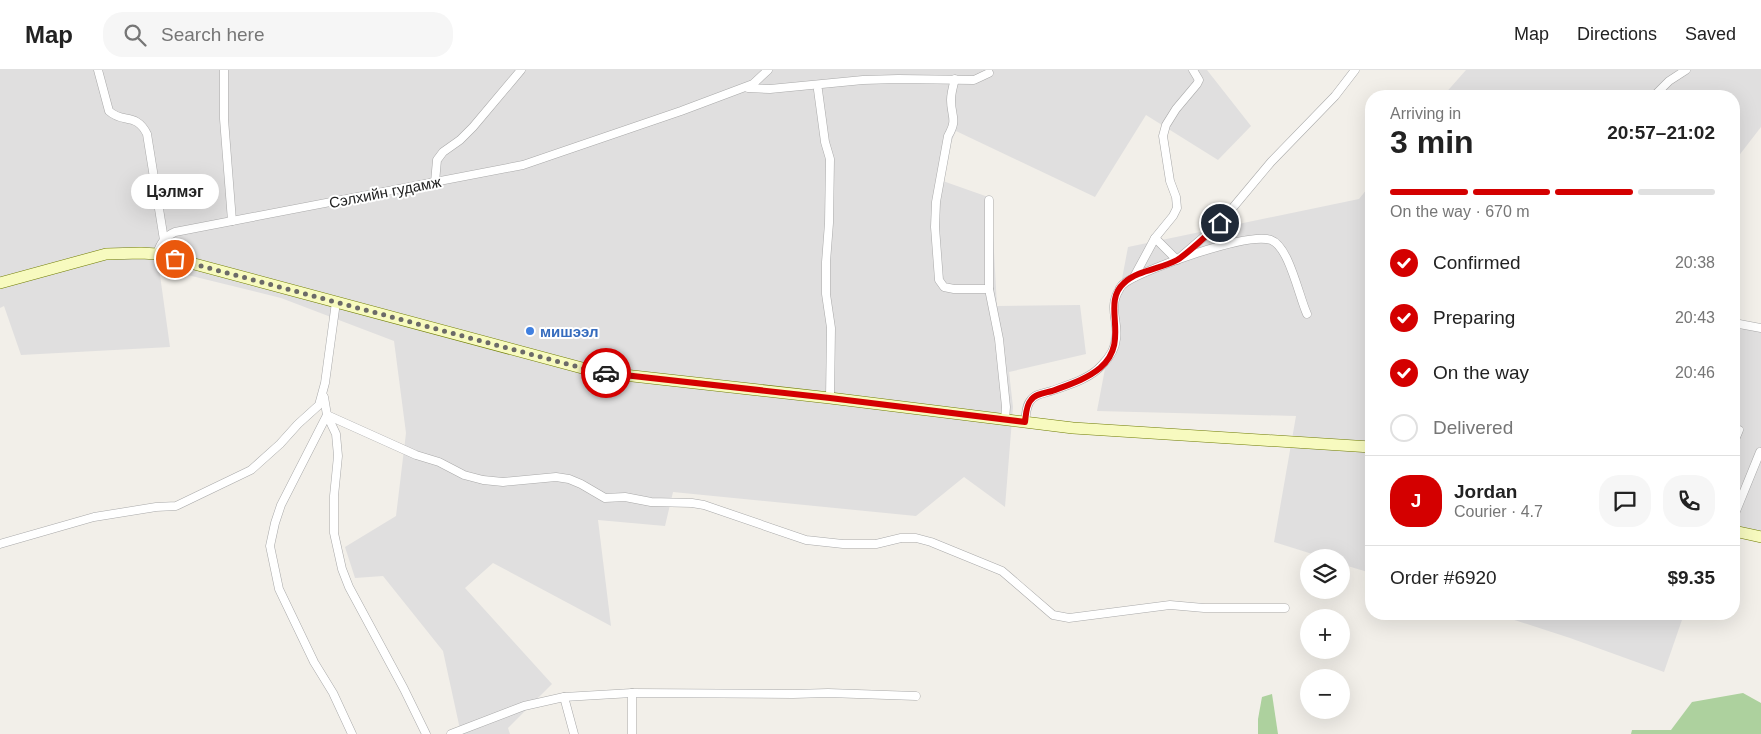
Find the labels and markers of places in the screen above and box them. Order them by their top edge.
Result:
callout: Цэлмэг [131,174,219,209]
pin [1199,202,1241,244]
pin [154,238,196,280]
place label: мишээл [540,323,599,340]
marker: мишээл [524,325,536,337]

